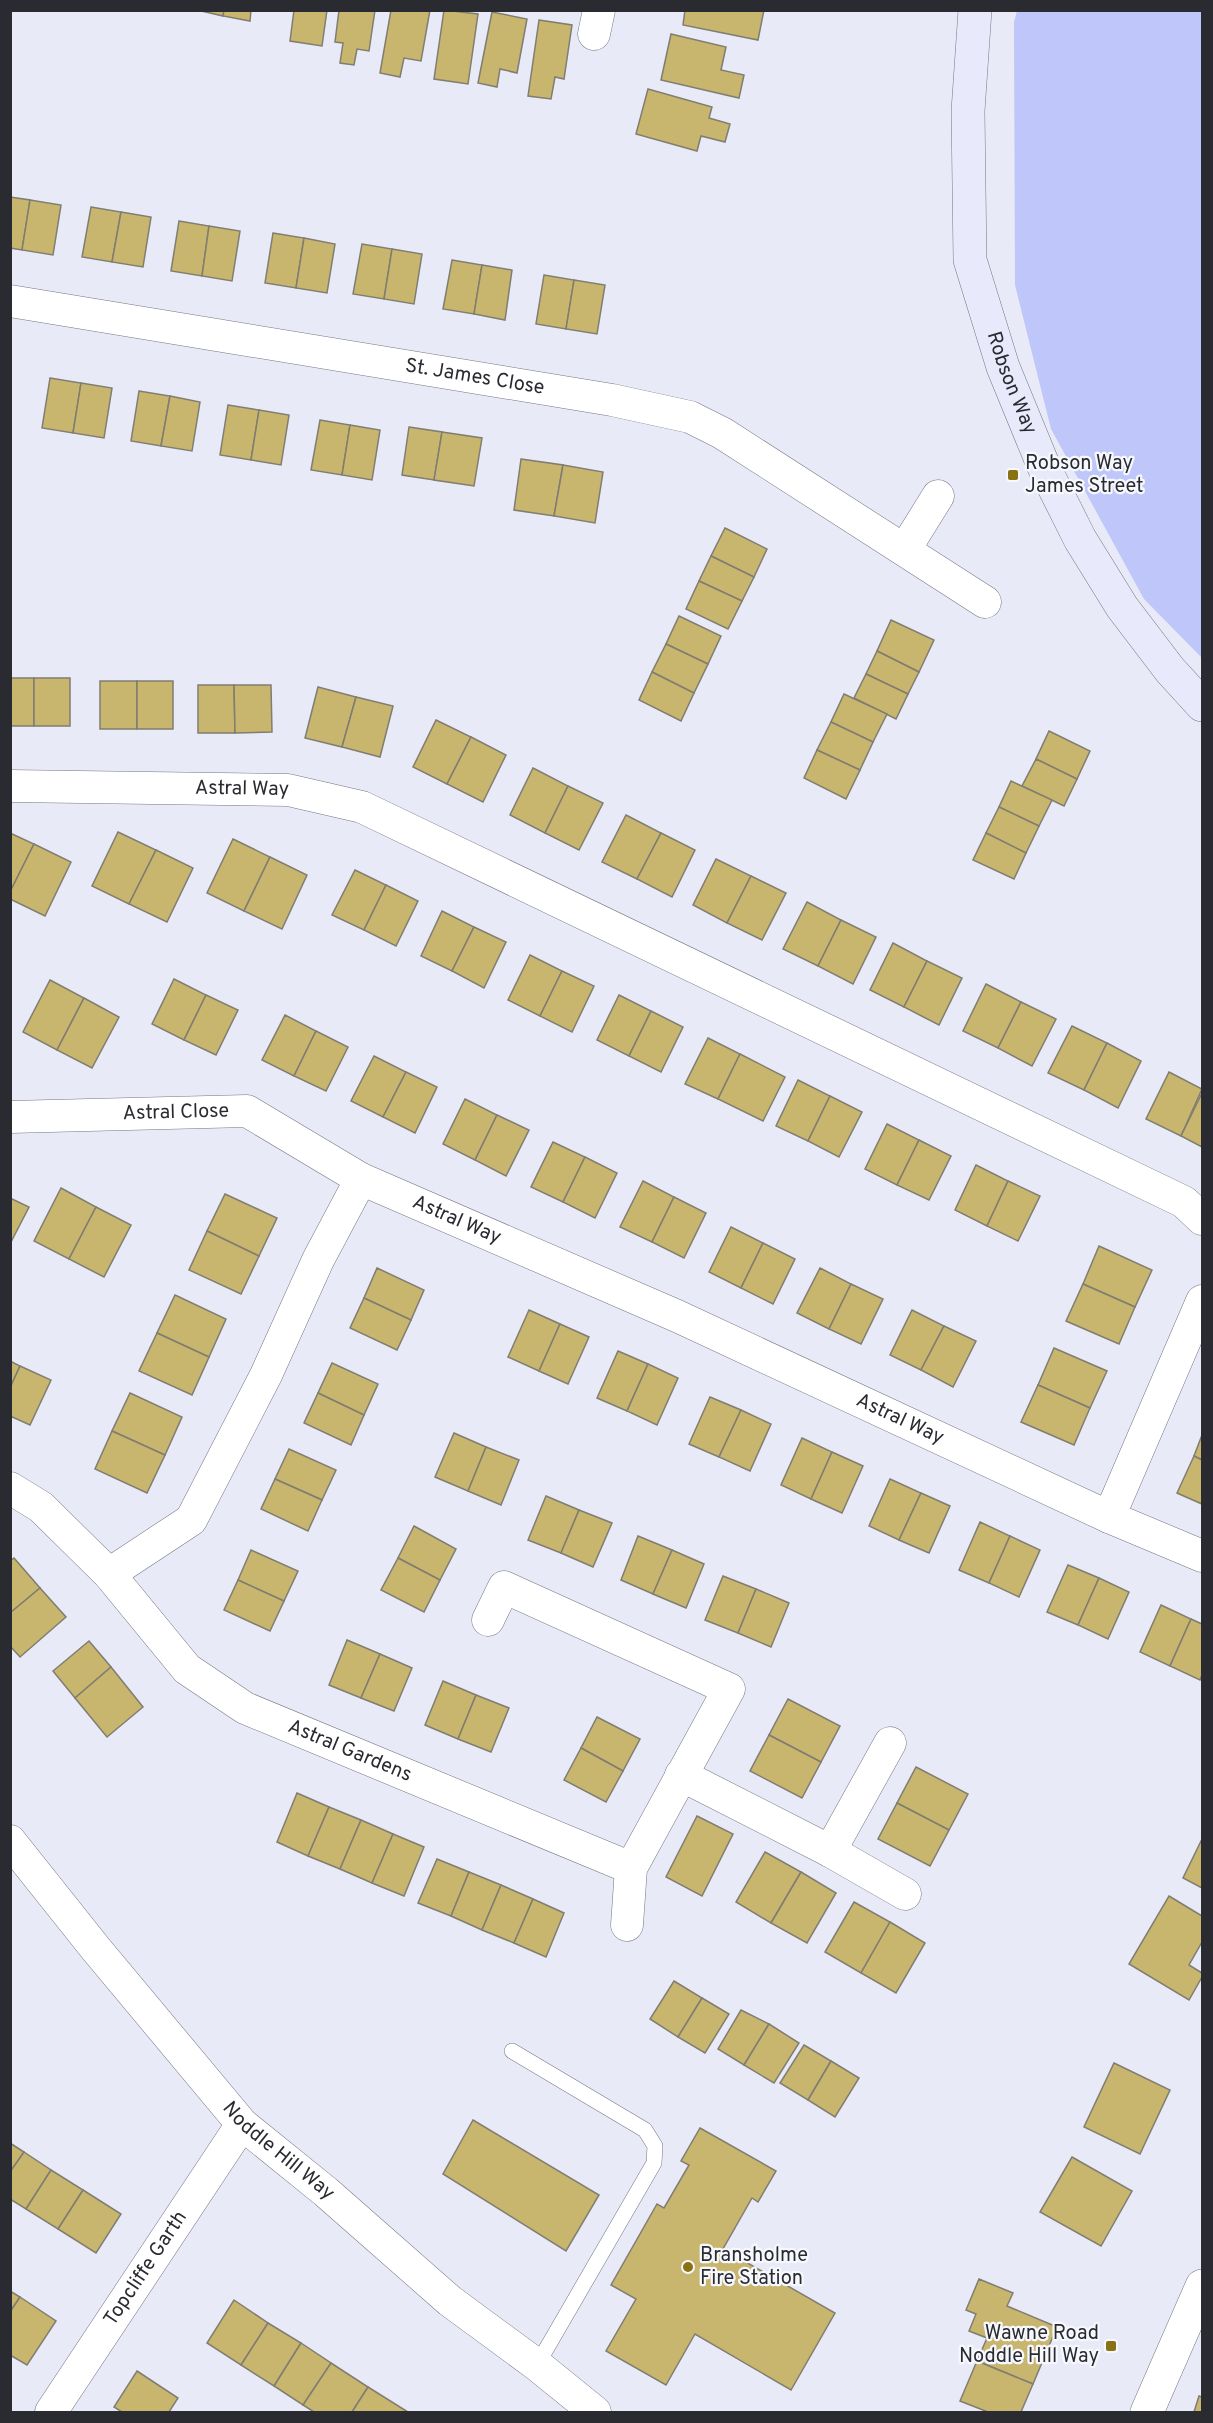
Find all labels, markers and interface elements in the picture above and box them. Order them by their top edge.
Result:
street label: Robson Way [980,328,1042,438]
street label: St. James Close [403,353,546,402]
place label: Robson Way James Street [1025,451,1144,500]
marker: Robson Way James Street [1006,468,1020,482]
street label: Astral Way [195,776,289,803]
street label: Astral Close [122,1098,229,1127]
street label: Astral Way [408,1190,505,1251]
street label: Astral Way [852,1388,948,1451]
street label: Astral Gardens [284,1714,416,1789]
street label: Noddle Hill Way [216,2096,340,2206]
street label: Topcliffe Garth [98,2206,194,2331]
place label: Bransholme Fire Station [700,2243,808,2292]
marker: Bransholme Fire Station [681,2260,695,2274]
place label: Wawne Road Noddle Hill Way [959,2321,1099,2370]
marker: Wawne Road Noddle Hill Way [1104,2339,1118,2353]

